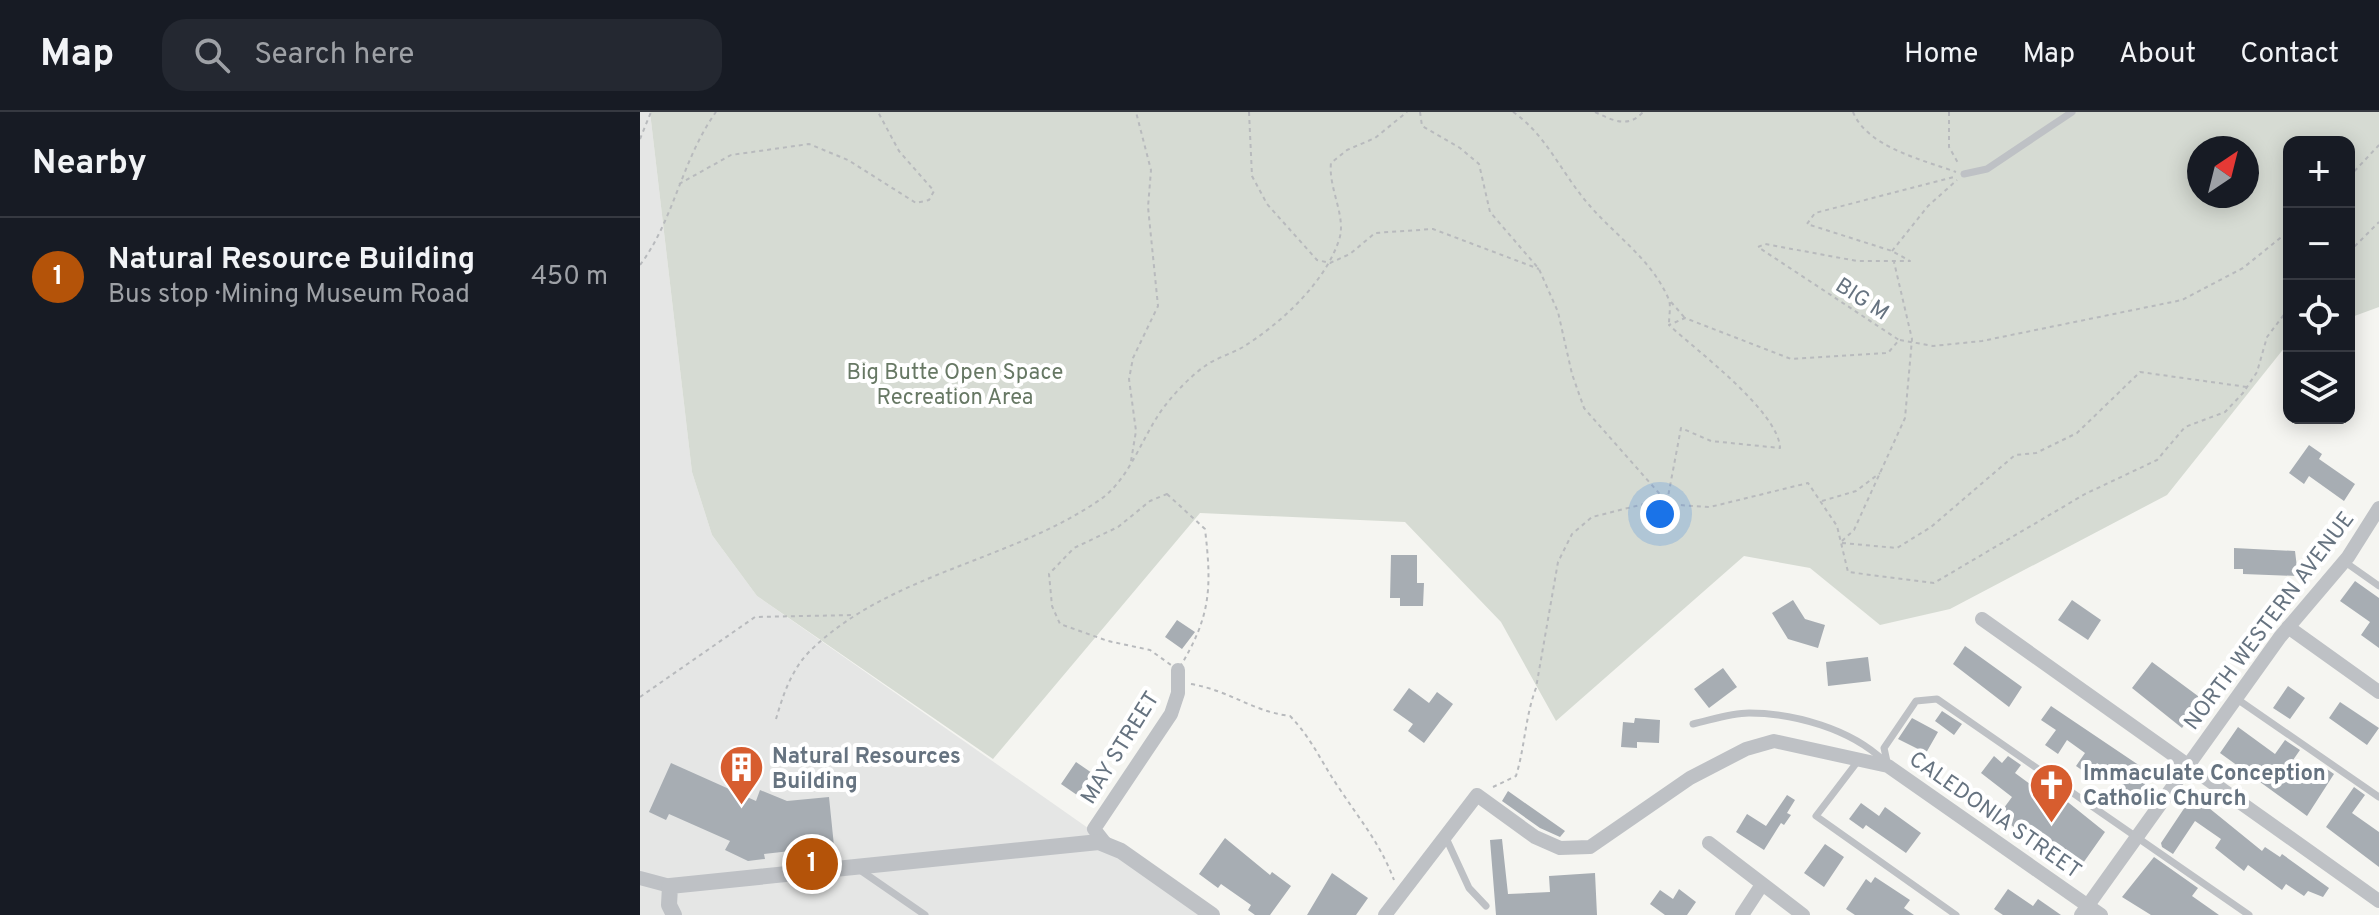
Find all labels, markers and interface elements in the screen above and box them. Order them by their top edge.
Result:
search box [162,19,722,91]
text: Map [40,31,114,80]
icon: search [190,33,234,77]
text: Search here [254,37,414,74]
text: Home [1904,37,1978,73]
text: Map [2022,37,2075,73]
text: About [2119,37,2196,73]
text: Contact [2240,37,2339,73]
north arrow [2187,136,2259,208]
map controls [2283,136,2355,424]
button: + [2283,136,2355,208]
text: Nearby [32,143,147,186]
button: − [2283,208,2355,280]
text: Natural Resource Building [108,242,475,279]
text: 1 [53,261,63,294]
text: 450 m [531,261,608,294]
street label: BIG M [1830,273,1894,327]
text: Bus stop · Mining Museum Road [108,279,470,312]
button: locate [2283,280,2355,352]
button: layers [2283,352,2355,424]
park label: Big Butte Open Space Recreation Area [847,360,1063,412]
your location [1640,494,1680,534]
street label: NORTH WESTERN AVENUE [2179,507,2361,736]
street label: MAY STREET [1076,687,1166,810]
building icon: Natural Resources Building [717,744,765,807]
place label: Natural Resources Building [772,744,961,796]
street label: CALEDONIA STREET [1903,746,2086,886]
church icon: Immaculate Conception Catholic Church [2028,761,2076,824]
place label: Immaculate Conception Catholic Church [2083,761,2326,813]
pin: 1 [786,834,838,894]

